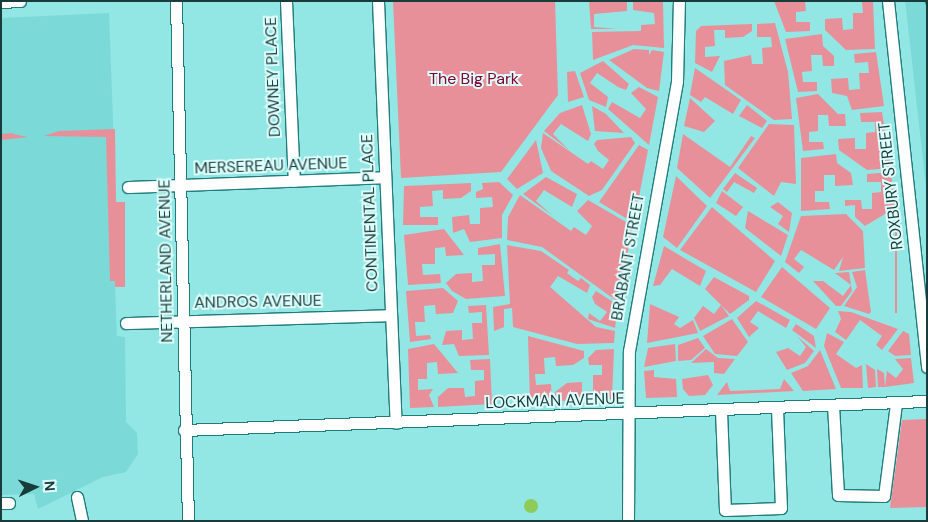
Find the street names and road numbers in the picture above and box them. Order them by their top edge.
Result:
street label: DOWNEY PLACE [261,17,285,137]
street label: ROXBURY STREET [875,121,907,251]
street label: CONTINENTAL PLACE [358,134,382,292]
street label: MERSEREAU AVENUE [194,154,348,178]
street label: NETHERLAND AVENUE [155,179,177,343]
street label: BRABANT STREET [607,192,649,322]
street label: ANDROS AVENUE [194,291,322,313]
street label: LOCKMAN AVENUE [485,389,625,413]

